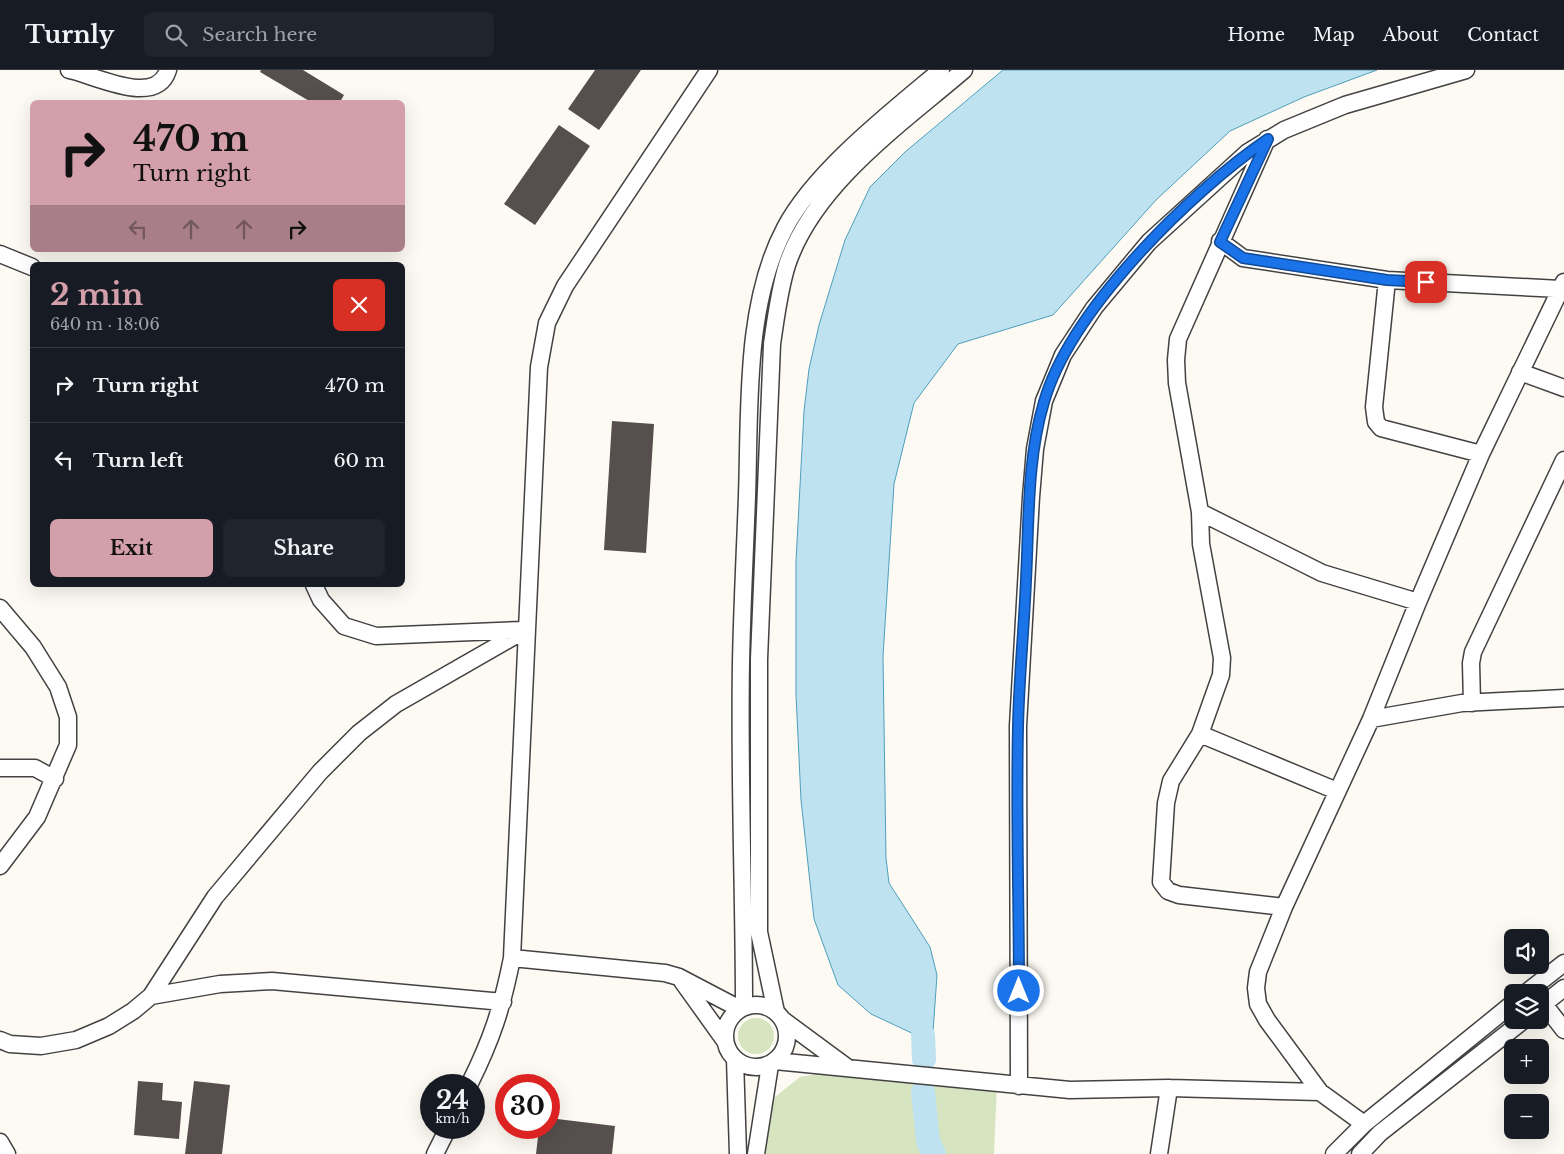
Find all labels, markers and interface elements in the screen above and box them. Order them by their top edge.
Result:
search box [144,12,494,57]
text: Turnly [25,20,114,49]
icon: search [162,21,190,49]
text: Search here [202,23,317,46]
text: Home [1227,24,1285,46]
text: Map [1313,24,1355,46]
text: About [1383,24,1439,46]
text: Contact [1467,24,1539,46]
text: 470 m [133,117,249,160]
icon: right [50,120,115,185]
text: Turn right [133,160,251,187]
icon: left [124,215,152,243]
icon: ahead [177,215,205,243]
icon: ahead [230,215,258,243]
icon: right [283,215,311,243]
pin [1405,261,1447,303]
icon: arrive [1412,268,1440,296]
text: 2 min [50,276,143,313]
button: close [333,279,385,331]
text: 640 m · 18:06 [50,314,160,334]
icon: right [50,371,78,399]
text: Turn right [93,374,199,397]
text: 470 m [325,374,385,397]
icon: left [50,446,78,474]
text: Turn left [93,449,184,472]
text: 60 m [333,449,385,472]
button: Exit [50,519,213,577]
button: Share [223,519,385,577]
map controls [1504,929,1549,1139]
button: sound [1504,929,1549,974]
position arrow [992,964,1044,1016]
button: layers [1504,984,1549,1029]
button: + [1504,1039,1549,1084]
speed limit sign: 30 [495,1074,560,1139]
text: 24 [436,1085,469,1116]
button: − [1504,1094,1549,1139]
text: km/h [435,1111,470,1126]

